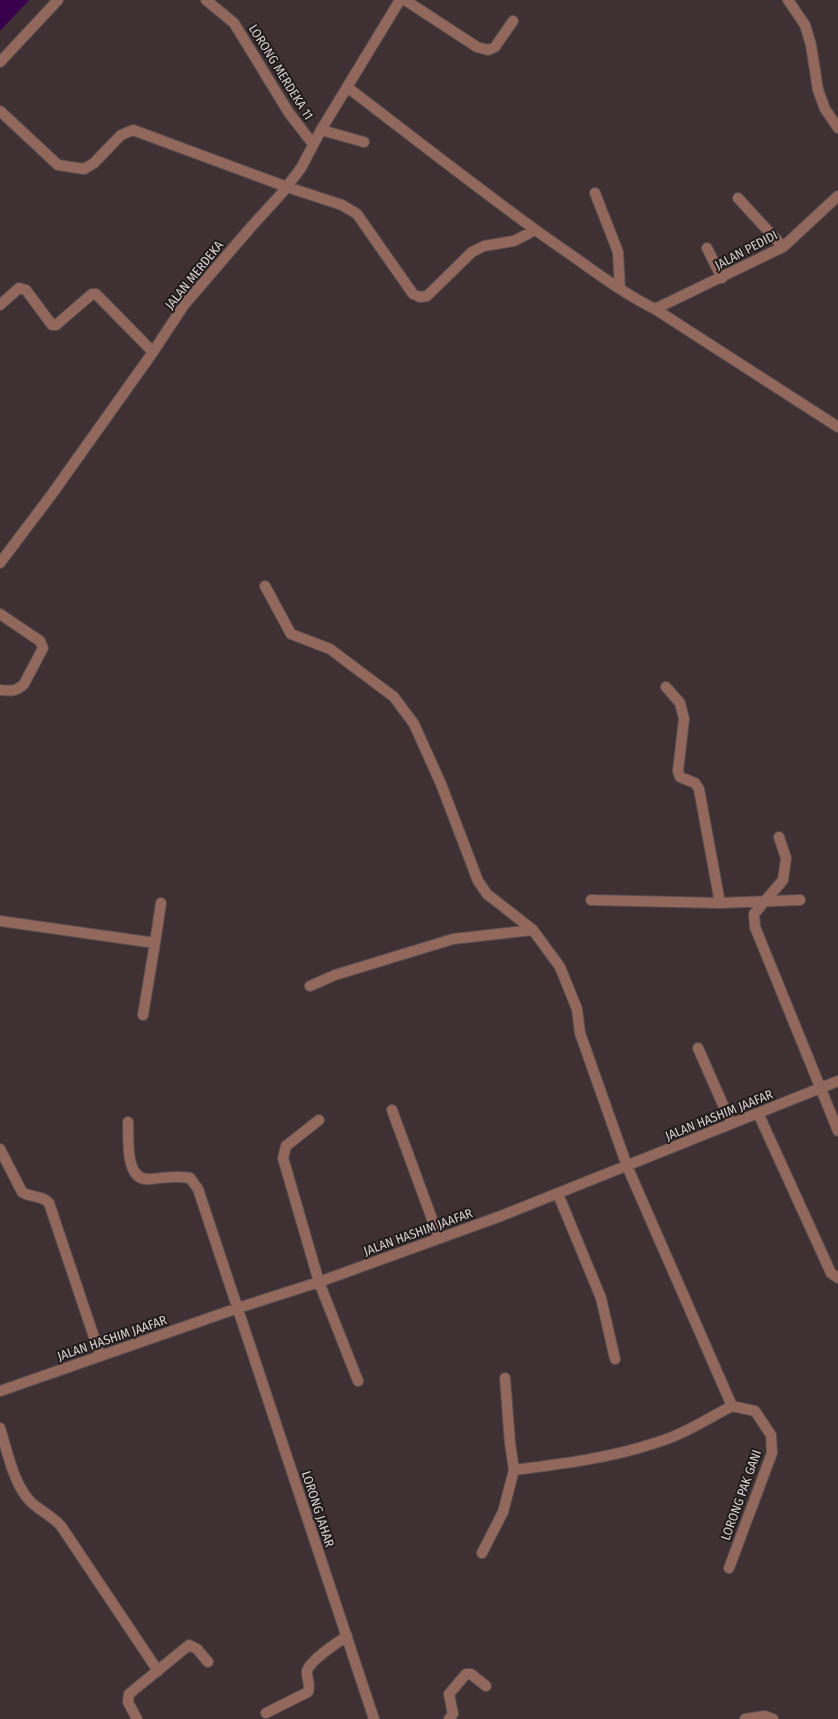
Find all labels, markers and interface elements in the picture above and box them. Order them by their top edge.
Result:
street label: LORONG MERDEKA 11 [246,22,316,122]
street label: JALAN PEDIDI [712,227,780,273]
street label: JALAN MERDEKA [162,238,226,312]
street label: JALAN HASHIM JAAFAR [663,1087,775,1143]
street label: JALAN HASHIM JAAFAR [361,1205,475,1259]
street label: JALAN HASHIM JAAFAR [55,1312,169,1364]
street label: LORONG PAK GANI [718,1448,764,1542]
street label: LORONG JAHAR [299,1469,337,1549]

